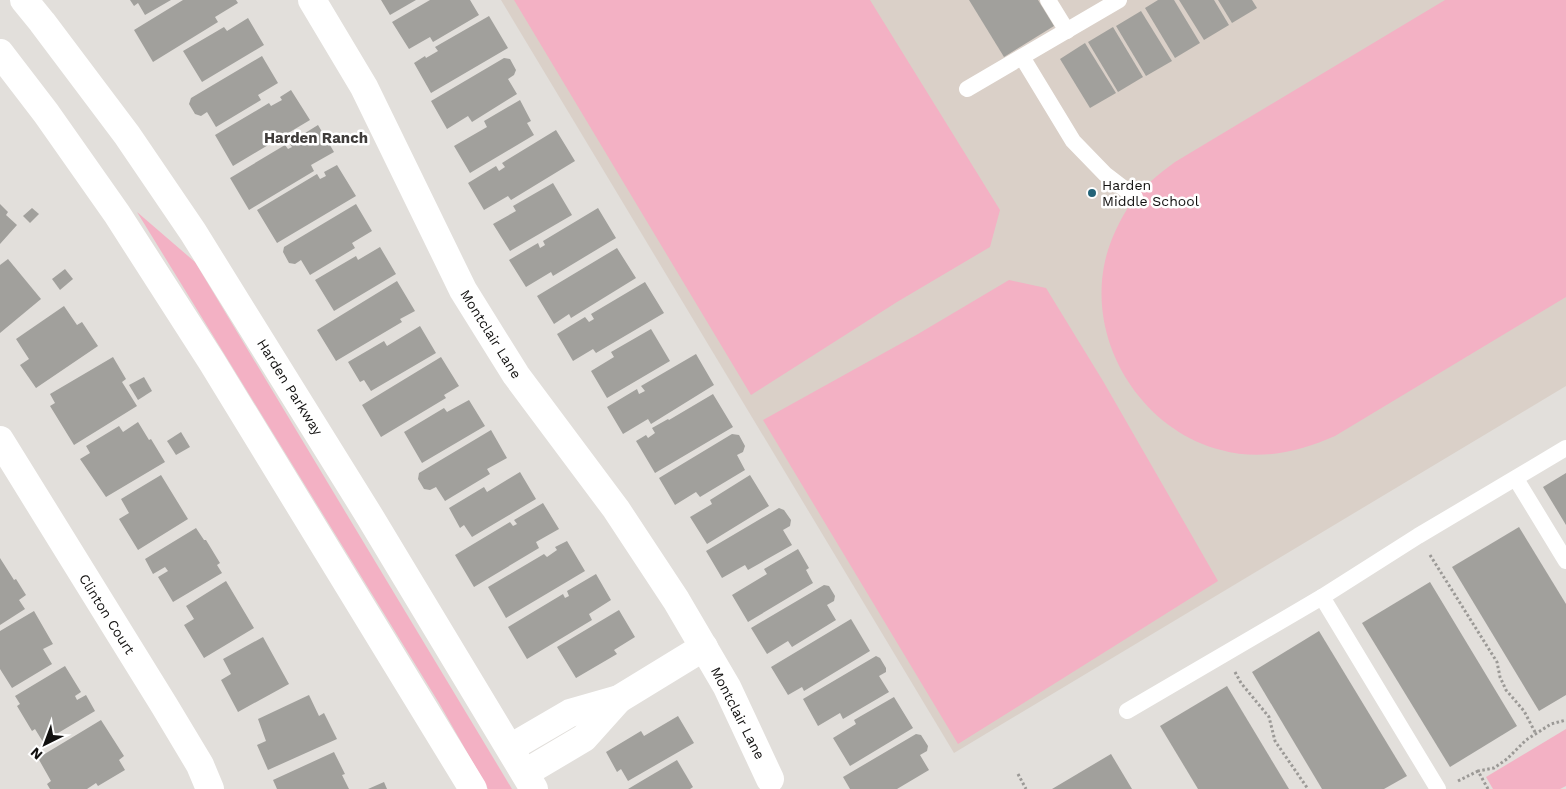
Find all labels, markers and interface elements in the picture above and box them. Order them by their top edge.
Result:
district label: Harden Ranch [264,129,368,147]
place label: Harden Middle School [1102,177,1200,209]
marker: Harden Middle School [1086,187,1098,199]
street label: Montclair Lane [457,287,525,381]
street label: Harden Parkway [254,336,326,439]
street label: Clinton Court [76,571,138,657]
street label: Montclair Lane [708,664,768,762]
north arrow [20,719,70,769]
text: N [27,744,46,763]

